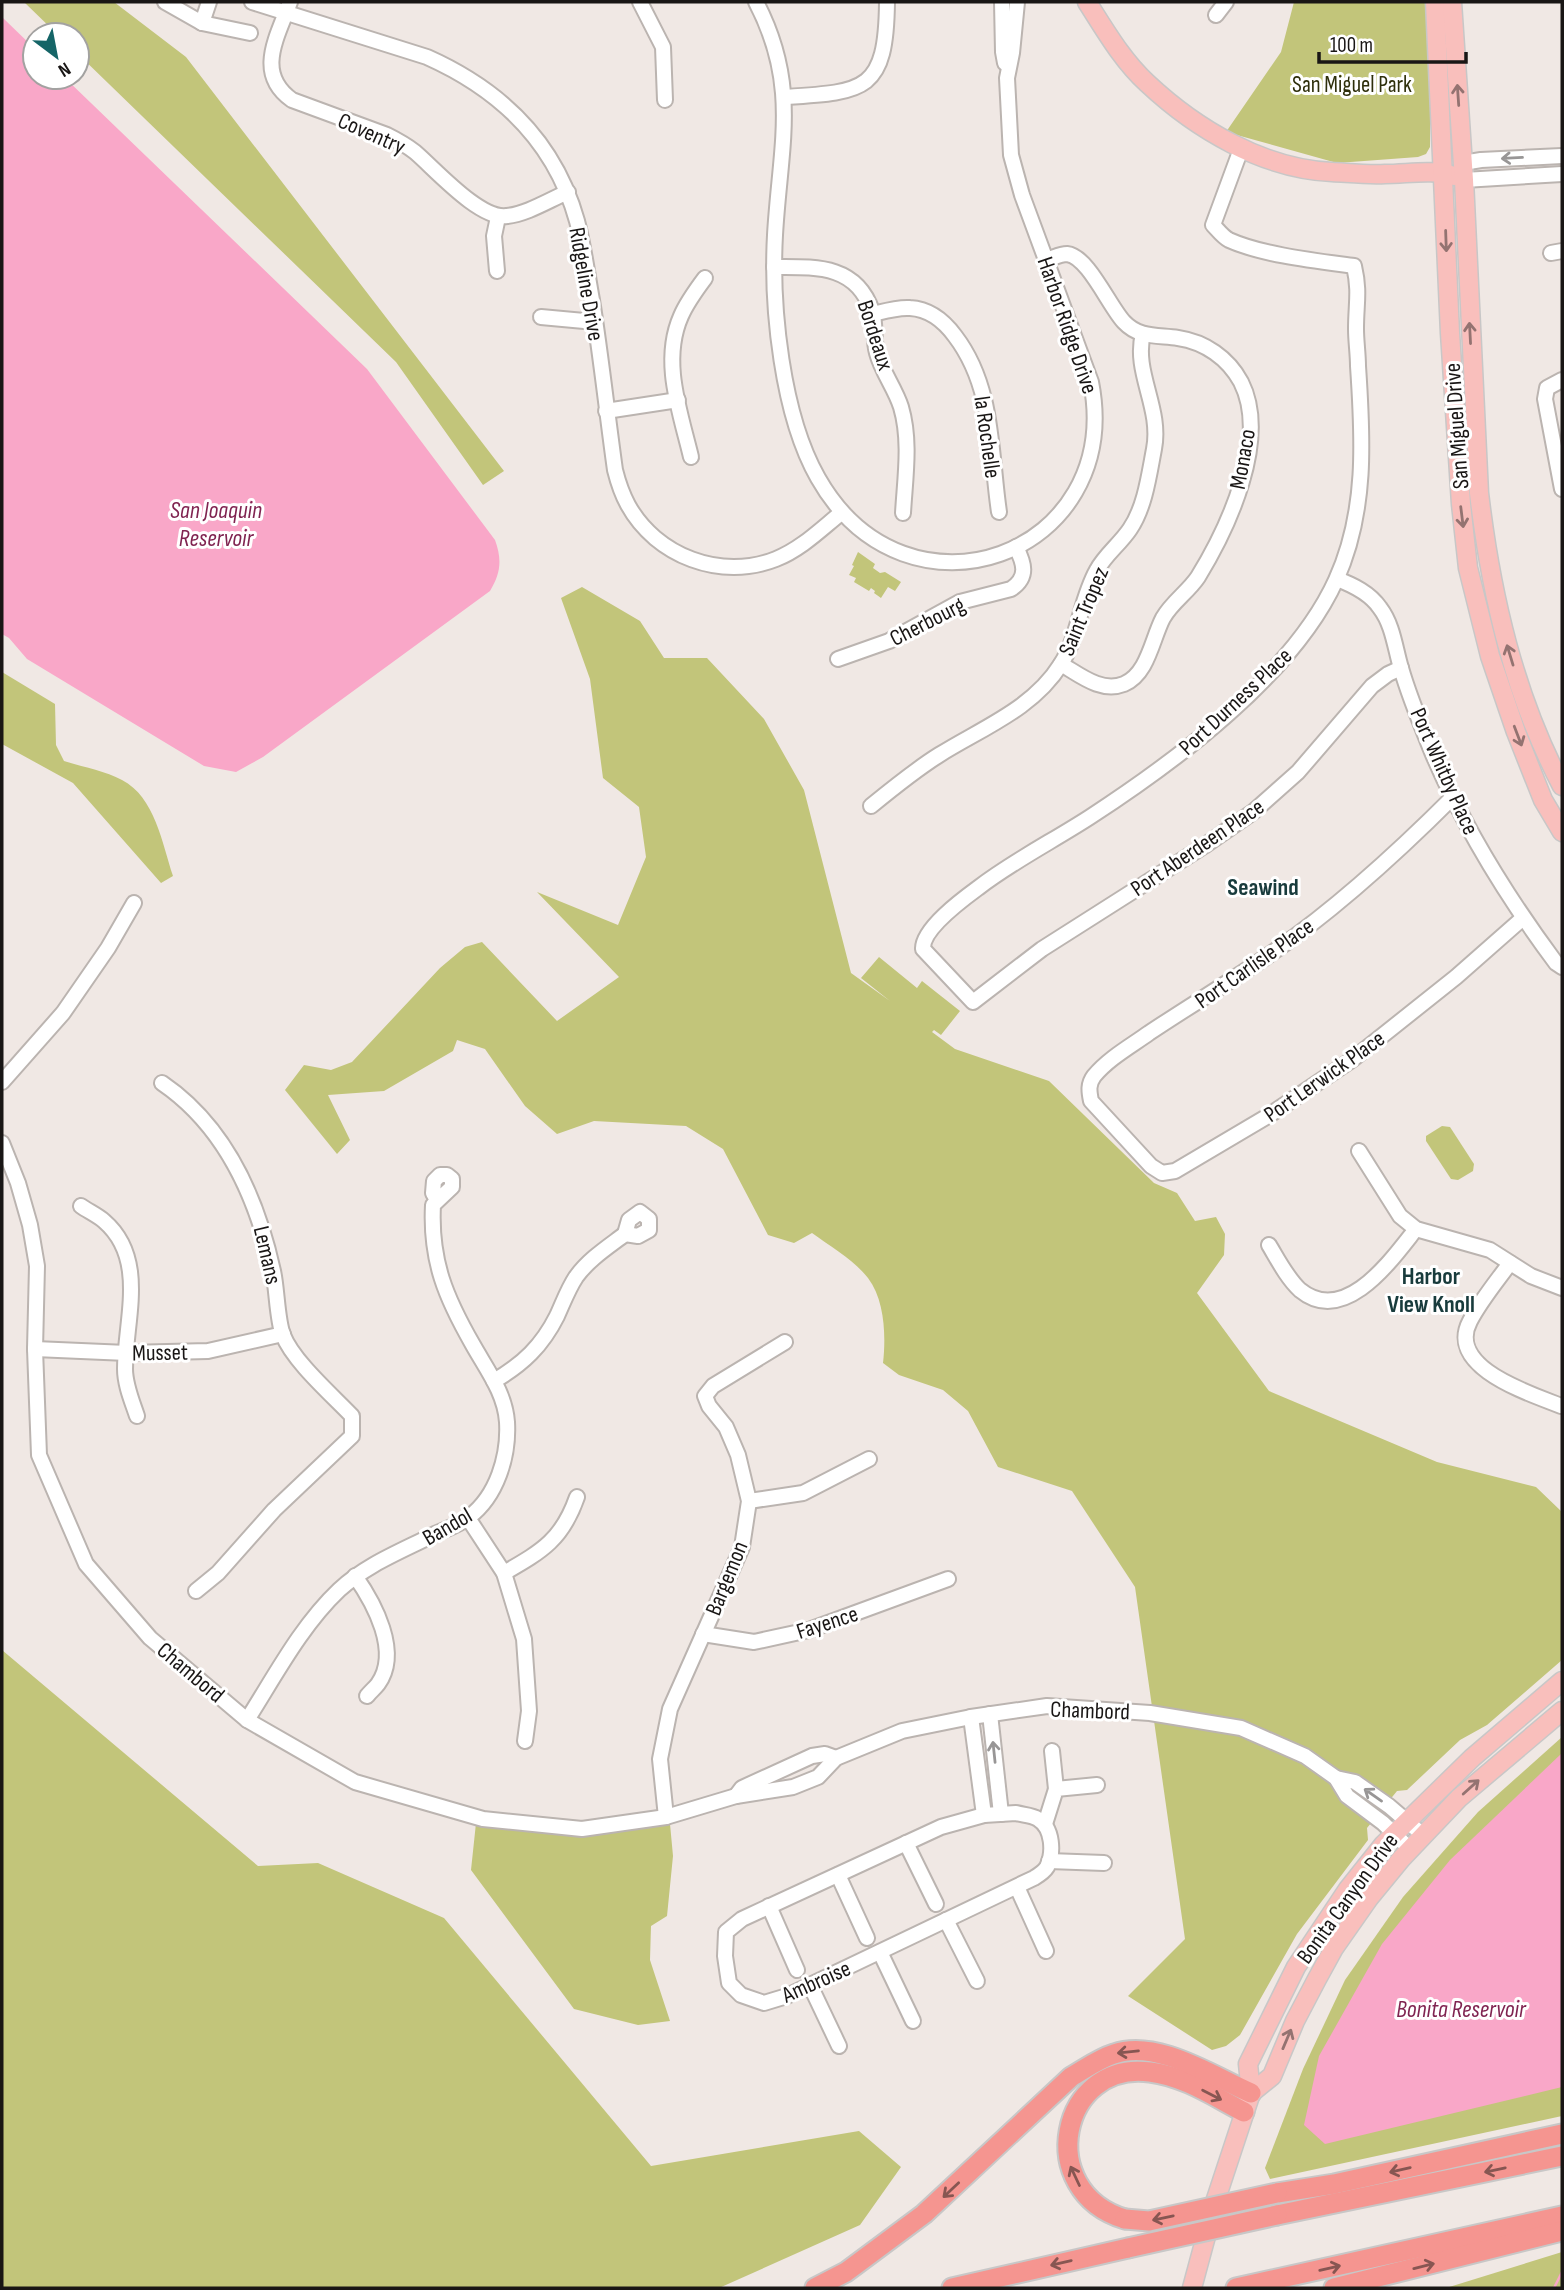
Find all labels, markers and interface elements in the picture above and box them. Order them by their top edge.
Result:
north arrow [21,21,91,91]
scale bar [1319,21,1466,65]
text: 100 m [1330,33,1373,58]
text: N [54,57,75,82]
park label: San Miguel Park [1292,71,1412,99]
one-way arrow [1451,84,1464,107]
street label: Coventry [333,107,410,161]
one-way arrow [1501,152,1524,165]
street label: Ridgeline Drive [562,225,610,343]
one-way arrow [1440,229,1453,252]
street label: Harbor Ridge Drive [1031,253,1104,398]
street label: Bordeaux [851,297,900,374]
one-way arrow [1464,321,1477,344]
street label: San Miguel Drive [1439,362,1475,490]
street label: la Rochelle [967,394,1007,480]
street label: Monaco [1224,427,1262,491]
water label: San Joaquin Reservoir [170,496,262,553]
one-way arrow [1456,505,1469,527]
street label: Saint Tropez [1053,563,1115,660]
street label: Cherbourg [885,591,970,653]
street label: Port Durness Place [1173,642,1298,761]
one-way arrow [1503,644,1516,666]
street label: Port Whitby Place [1404,704,1485,839]
one-way arrow [1513,725,1525,747]
street label: Port Aberdeen Place [1126,793,1270,903]
district label: Seawind [1227,873,1299,902]
street label: Port Carlisle Place [1190,913,1319,1015]
street label: Port Lerwick Place [1259,1025,1390,1129]
street label: Lemans [247,1223,287,1287]
district label: Harbor View Knoll [1387,1262,1475,1319]
street label: Musset [132,1339,188,1367]
street label: Bandol [418,1502,477,1552]
street label: Bargemon [699,1537,754,1620]
street label: Fayence [793,1600,862,1646]
street label: Chambord [151,1636,230,1709]
street label: Chambord [1050,1696,1130,1726]
one-way arrow [987,1741,1000,1763]
one-way arrow [1462,1779,1480,1795]
one-way arrow [1364,1788,1383,1802]
street label: Bonita Canyon Drive [1291,1828,1405,1969]
street label: Ambroise [777,1954,855,2010]
water label: Bonita Reservoir [1396,1995,1527,2024]
one-way arrow [1282,2029,1295,2051]
one-way arrow [1117,2045,1139,2058]
one-way arrow [1202,2089,1222,2103]
one-way arrow [1484,2163,1507,2177]
one-way arrow [1389,2164,1412,2178]
one-way arrow [1068,2166,1081,2187]
one-way arrow [943,2181,960,2198]
one-way arrow [1152,2212,1175,2225]
one-way arrow [1051,2258,1073,2271]
one-way arrow [1412,2259,1435,2272]
one-way arrow [1318,2260,1341,2274]

